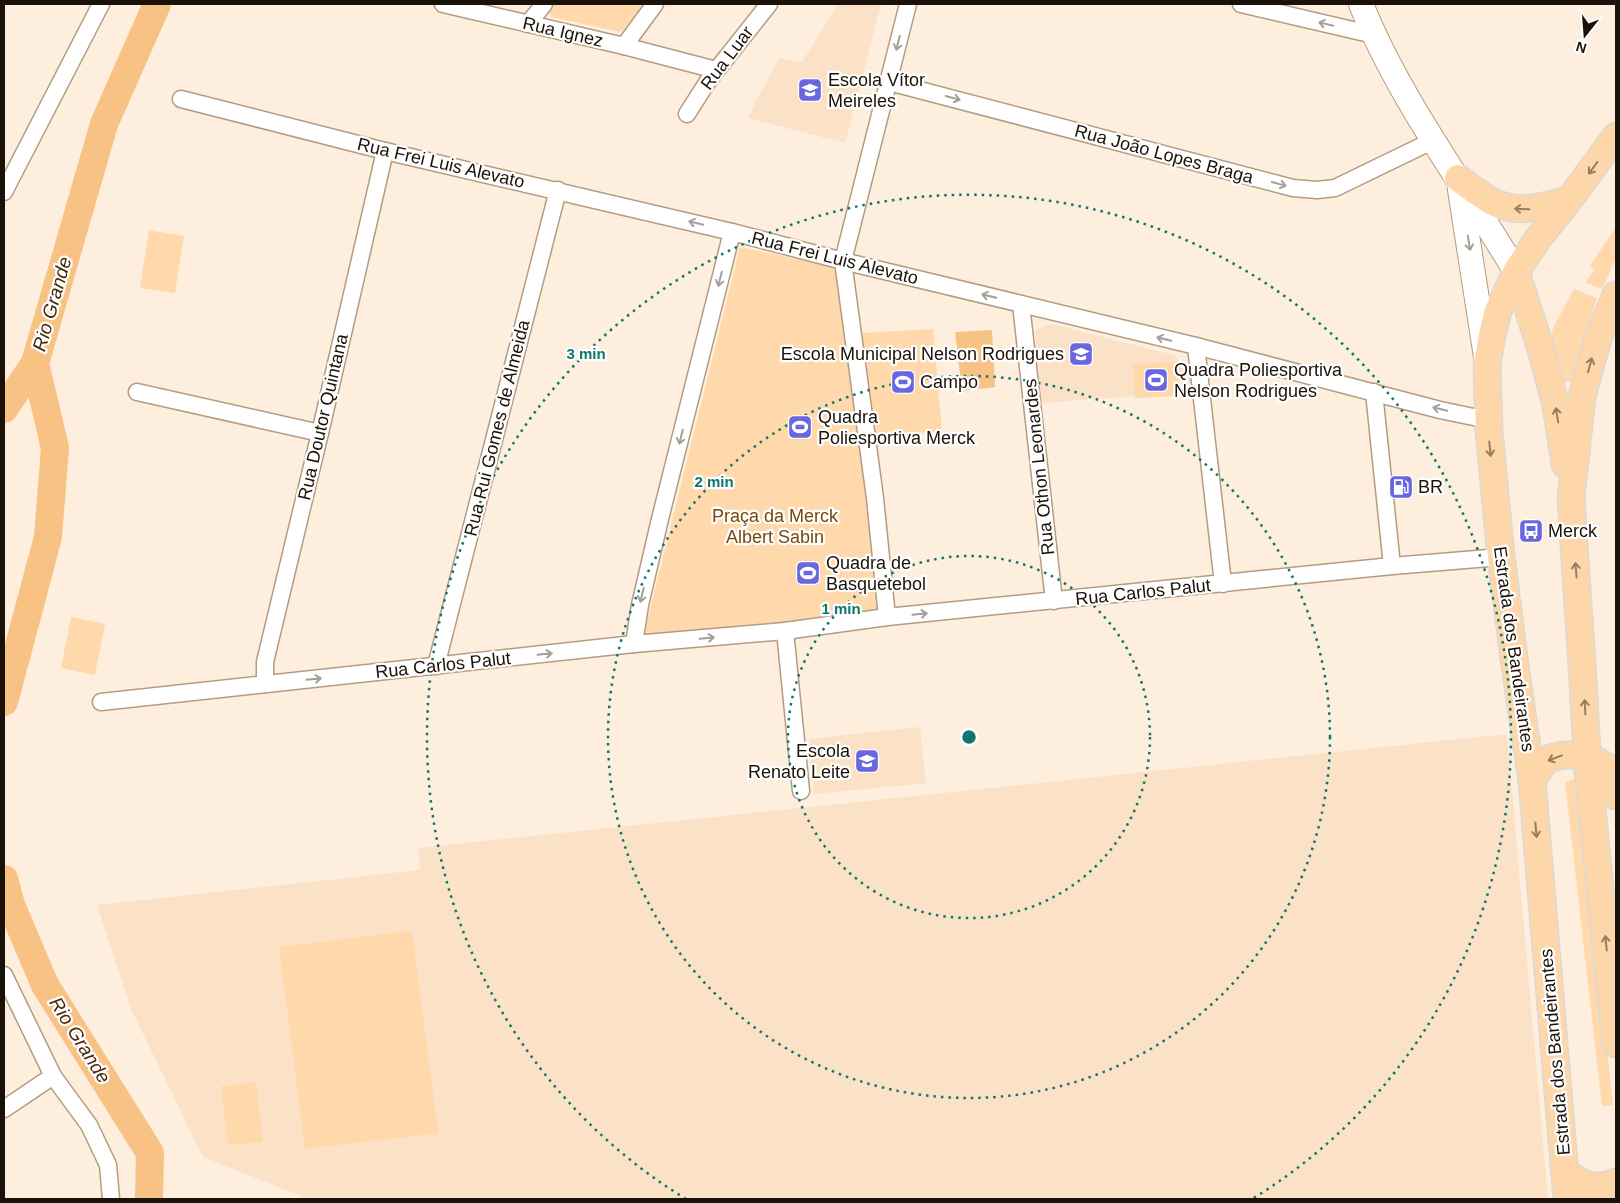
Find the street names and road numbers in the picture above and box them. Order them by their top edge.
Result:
street label: Rua Ignez [521,13,605,51]
street label: Rua Luar [697,22,757,94]
street label: Rua João Lopes Braga [1072,121,1256,188]
street label: Rua Frei Luis Alevato [355,134,527,192]
street label: Rua Frei Luis Alevato [750,228,920,288]
street label: Rua Rui Gomes de Almeida [460,317,534,538]
street label: Rua Doutor Quintana [294,331,352,502]
street label: Rua Othon Leonardes [1020,378,1058,556]
street label: Estrada dos Bandeirantes [1490,545,1538,753]
street label: Rua Carlos Palut [1074,575,1212,609]
street label: Rua Carlos Palut [374,648,512,682]
street label: Estrada dos Bandeirantes [1536,948,1574,1156]

